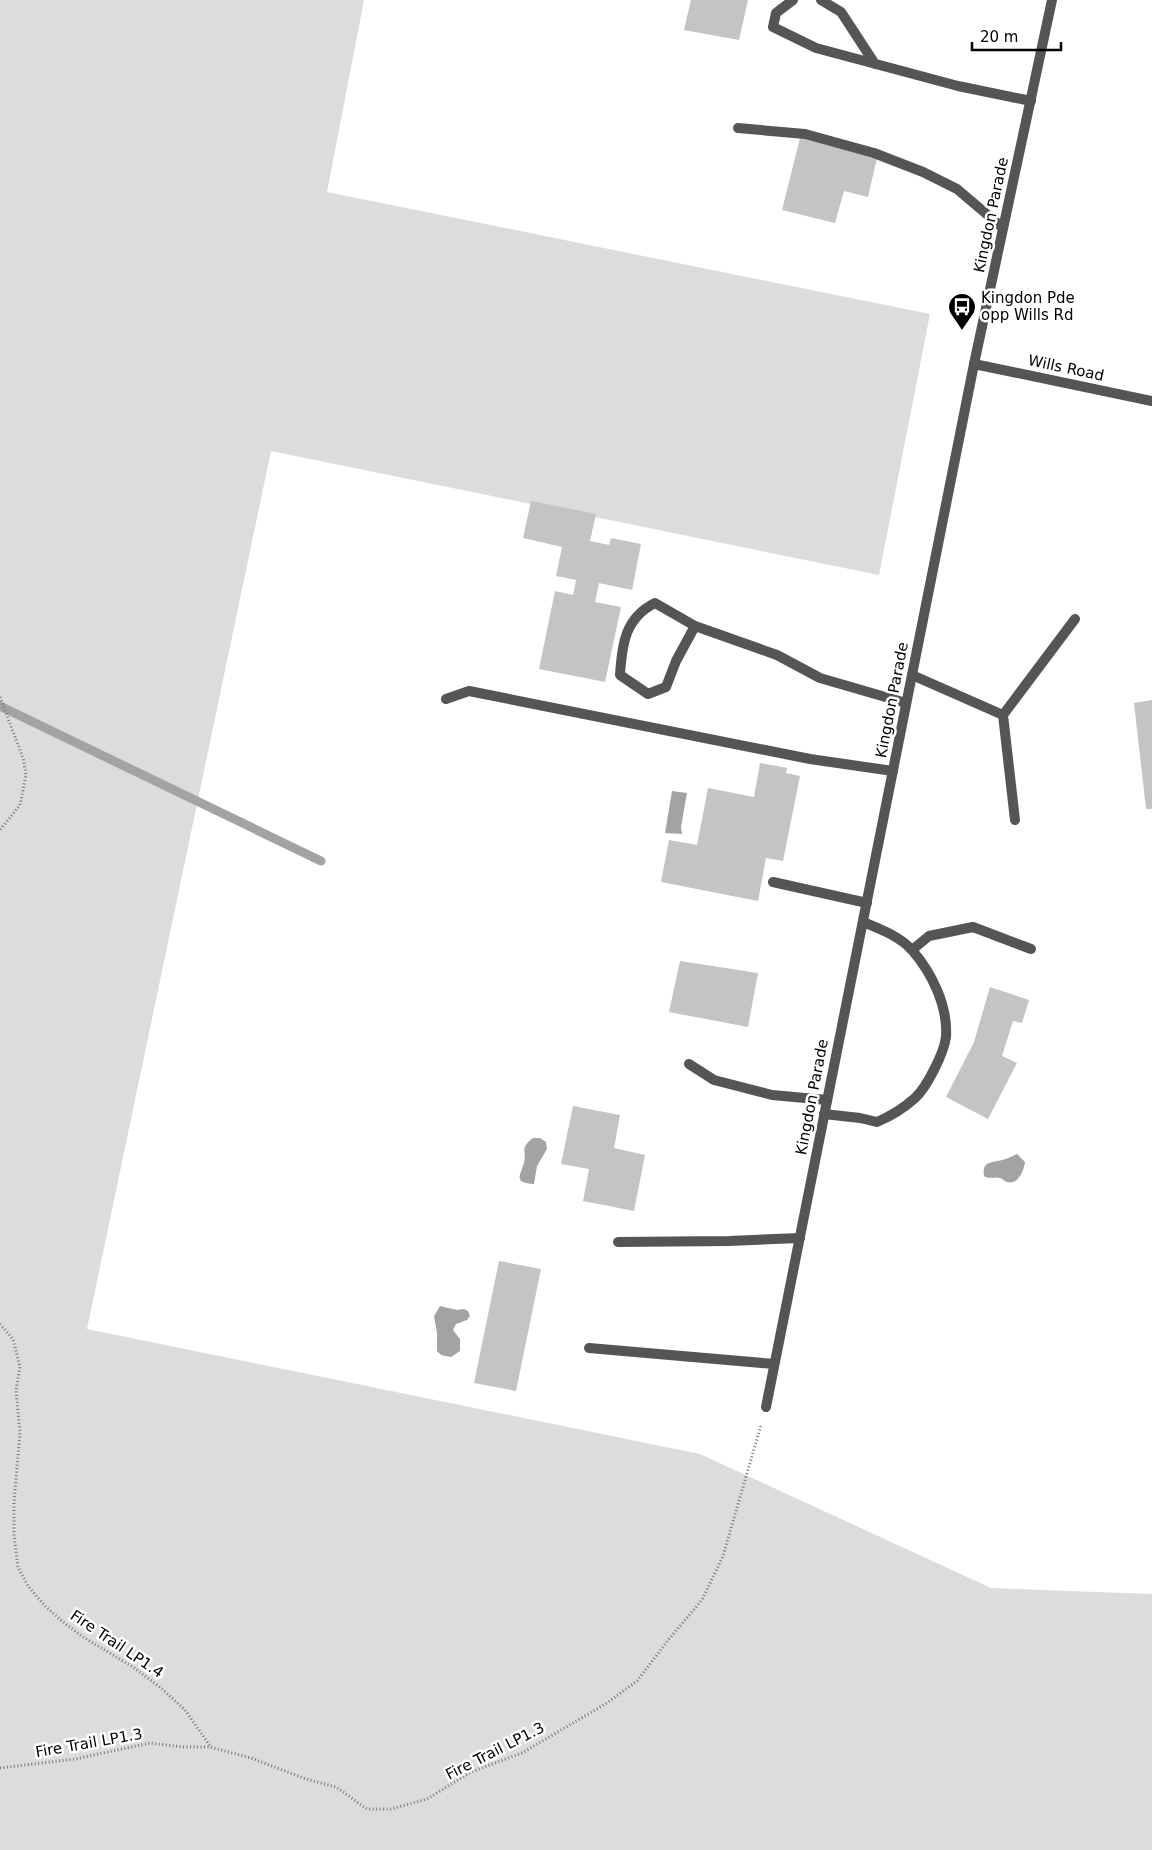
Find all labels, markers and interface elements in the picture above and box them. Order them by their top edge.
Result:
scale bar [972,20,1061,52]
text: 20 m [980,28,1018,46]
street label: Kingdon Parade [970,156,1012,274]
place label: Kingdon Pde opp Wills Rd [981,289,1075,324]
bus stop icon: Kingdon Pde opp Wills Rd [947,292,977,331]
street label: Wills Road [1026,351,1106,385]
street label: Kingdon Parade [872,641,912,759]
street label: Kingdon Parade [792,1038,832,1156]
street label: Fire Trail LP1.4 [67,1606,167,1682]
street label: Fire Trail LP1.3 [443,1718,547,1784]
street label: Fire Trail LP1.3 [34,1725,144,1761]

